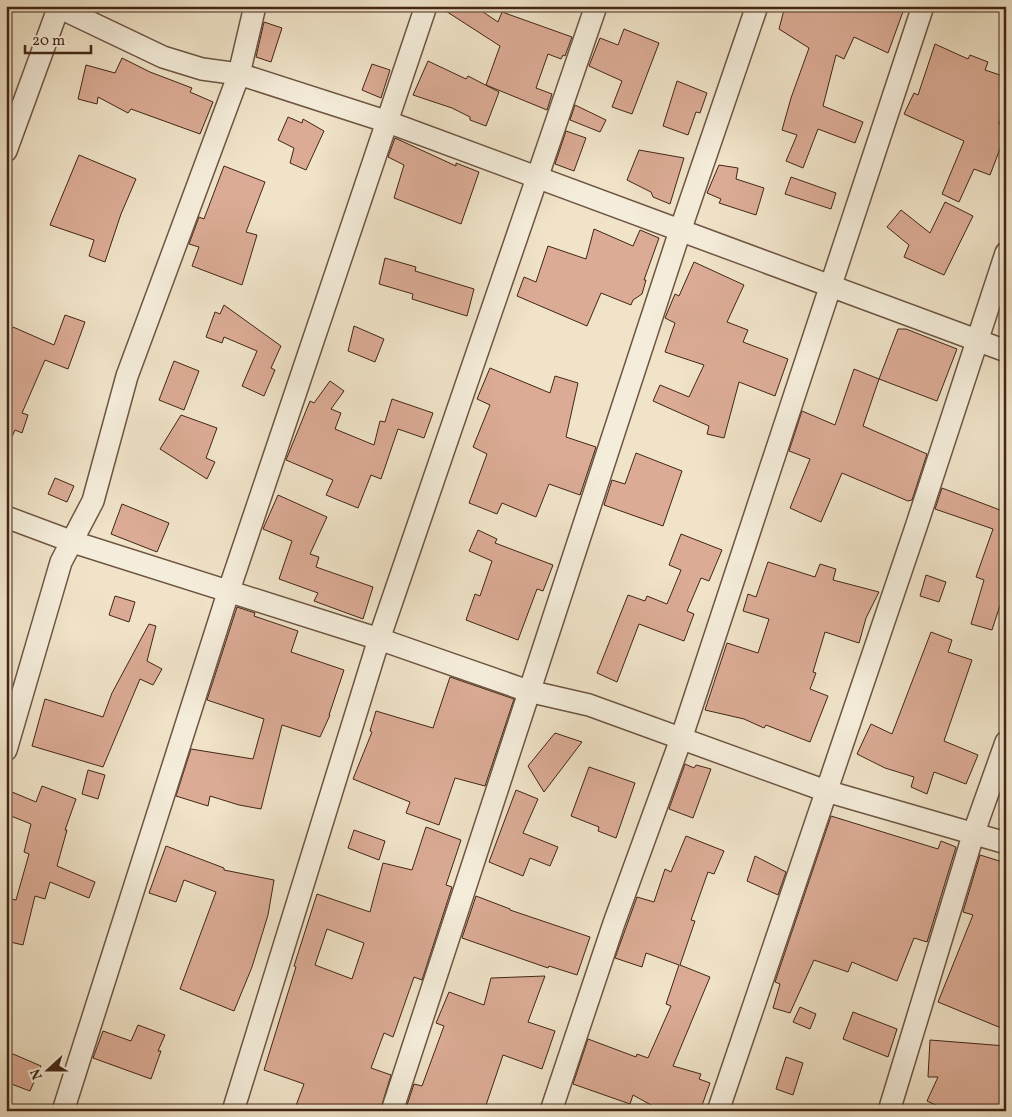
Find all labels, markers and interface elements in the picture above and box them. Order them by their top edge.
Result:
scale bar [25,22,91,54]
text: 20 m [32,31,65,52]
north arrow [22,1044,72,1094]
text: N [27,1066,48,1082]

